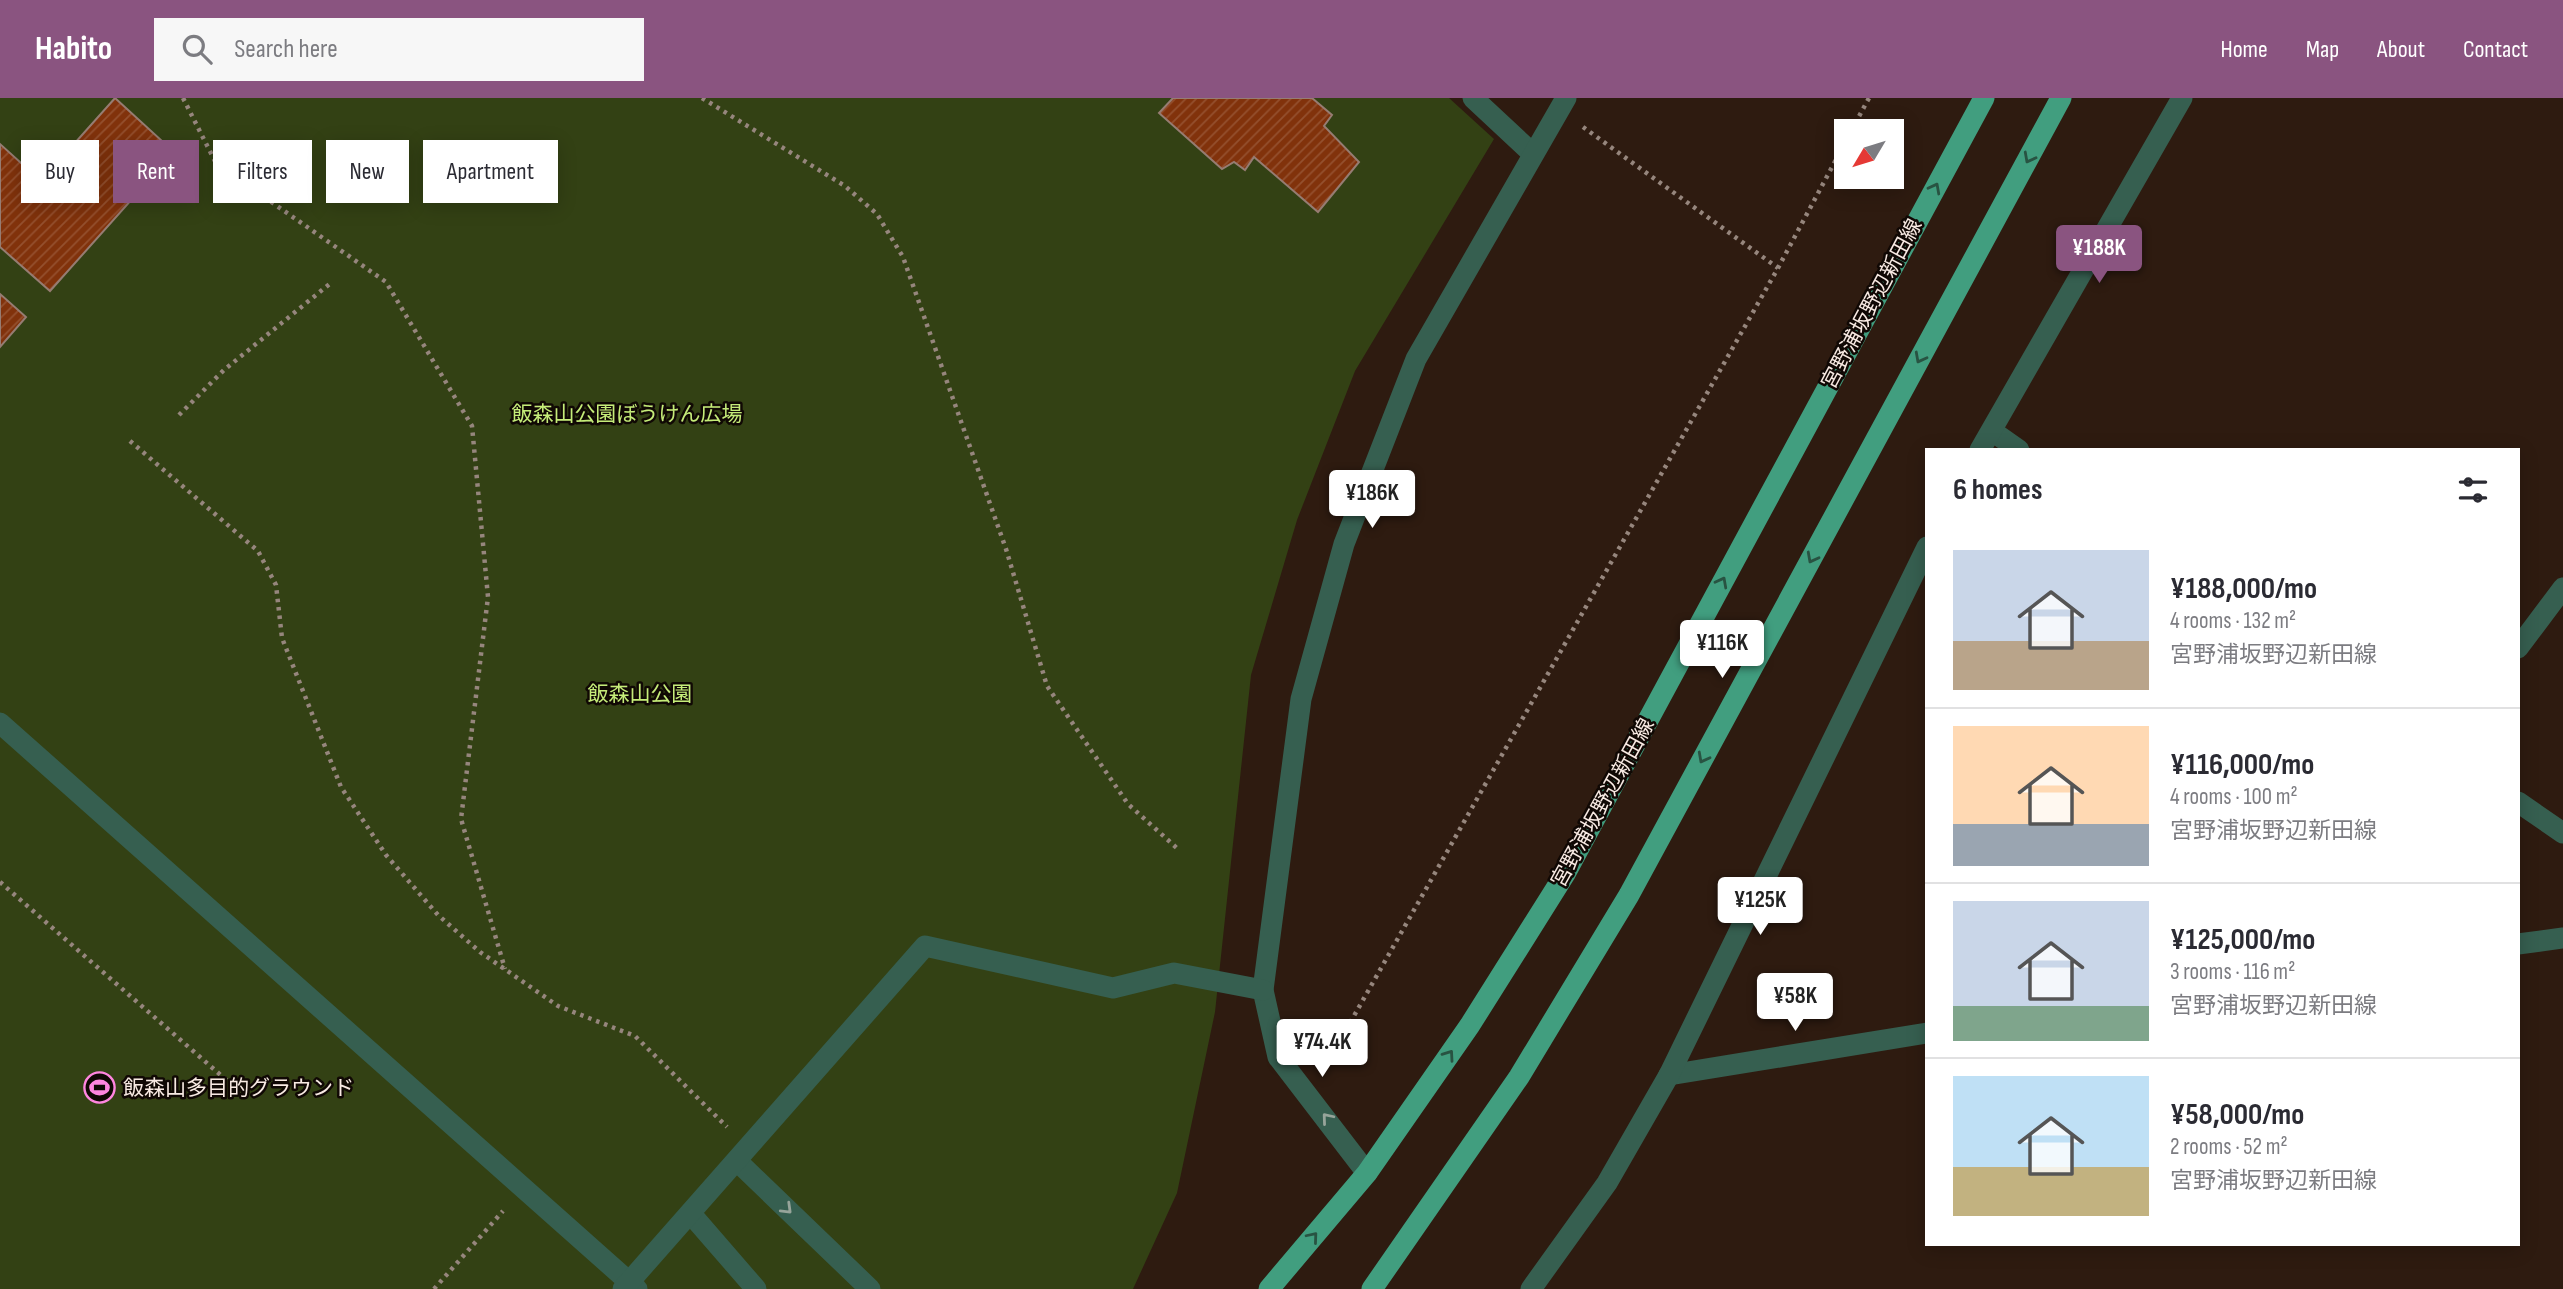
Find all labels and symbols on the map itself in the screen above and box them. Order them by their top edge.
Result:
north arrow [1834,119,1904,189]
one-way arrow [2023,151,2037,163]
one-way arrow [1927,183,1940,195]
street label: 宮野浦坂野辺新田線 [1817,215,1927,393]
pin: ¥188K [2050,226,2148,285]
one-way arrow [1915,351,1928,363]
park label: 飯森山公園ぼうけん広場 [512,402,743,427]
pin: ¥186K [1323,470,1421,530]
one-way arrow [1807,551,1820,563]
one-way arrow [1714,577,1728,590]
pin: ¥116K [1673,620,1771,680]
park label: 飯森山公園 [588,682,693,707]
street label: 宮野浦坂野辺新田線 [1546,714,1660,892]
one-way arrow [1698,751,1712,763]
pin: ¥125K [1711,878,1809,937]
pin: ¥58K [1754,974,1836,1033]
pin: ¥74.4K [1265,1020,1379,1079]
one-way arrow [1441,1050,1453,1063]
sports icon: 飯森山多目的グラウンド [83,1071,117,1105]
place label: 飯森山多目的グラウンド [123,1076,354,1101]
one-way arrow [1323,1113,1335,1126]
one-way arrow [778,1200,791,1213]
one-way arrow [1305,1232,1317,1245]

